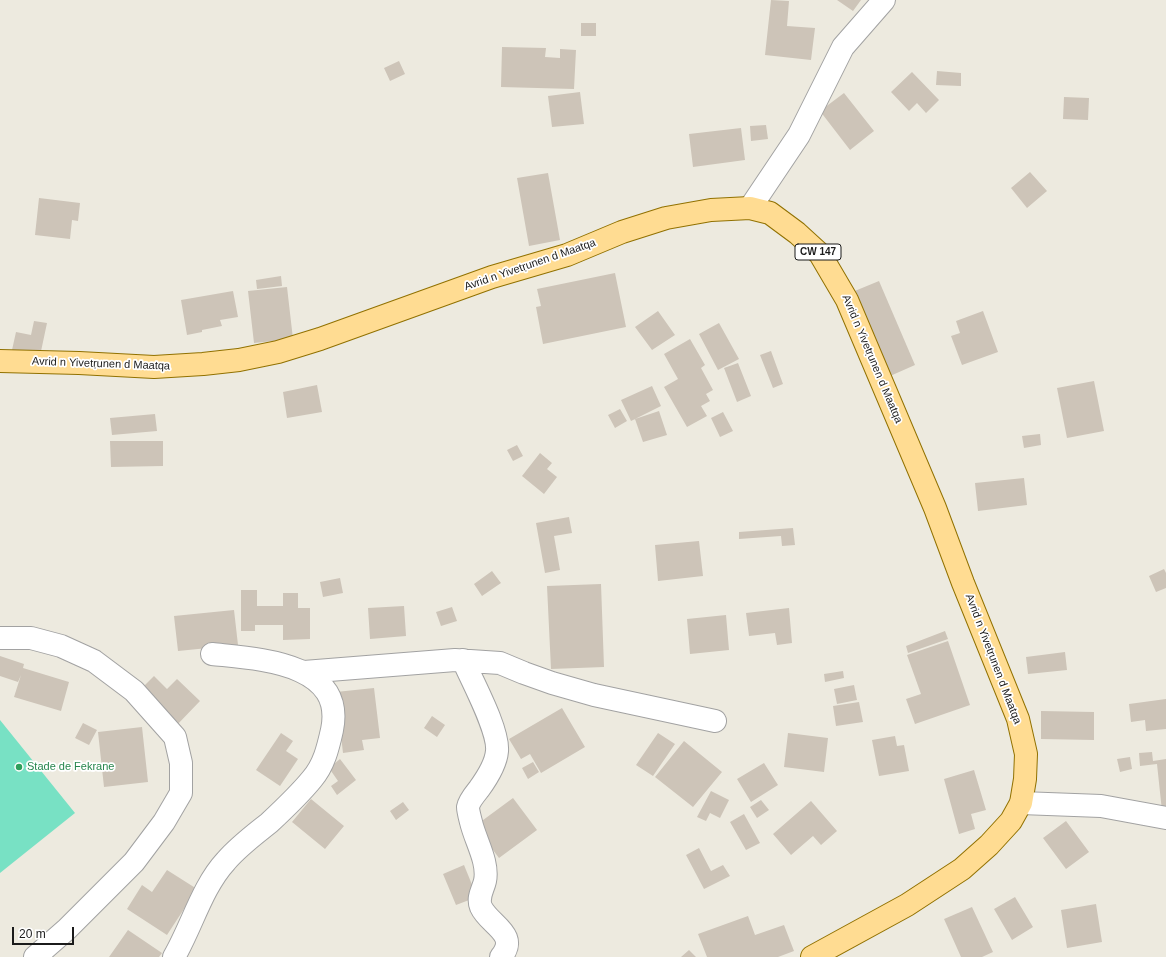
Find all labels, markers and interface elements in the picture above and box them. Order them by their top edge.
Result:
street label: Avrid n Yivetṛunen d Maatqa [463,236,597,294]
road number: CW 147 [795,244,841,260]
street label: Avrid n Yivetṛunen d Maatqa [839,293,905,425]
street label: Avrid n Yivetṛunen d Maatqa [32,355,170,373]
street label: Avrid n Yivetṛunen d Maatqa [962,592,1024,726]
place label: Stade de Fekrane [27,760,114,774]
marker: Stade de Fekrane [14,762,24,772]
scale bar [14,919,76,945]
text: 20 m [19,927,46,941]

